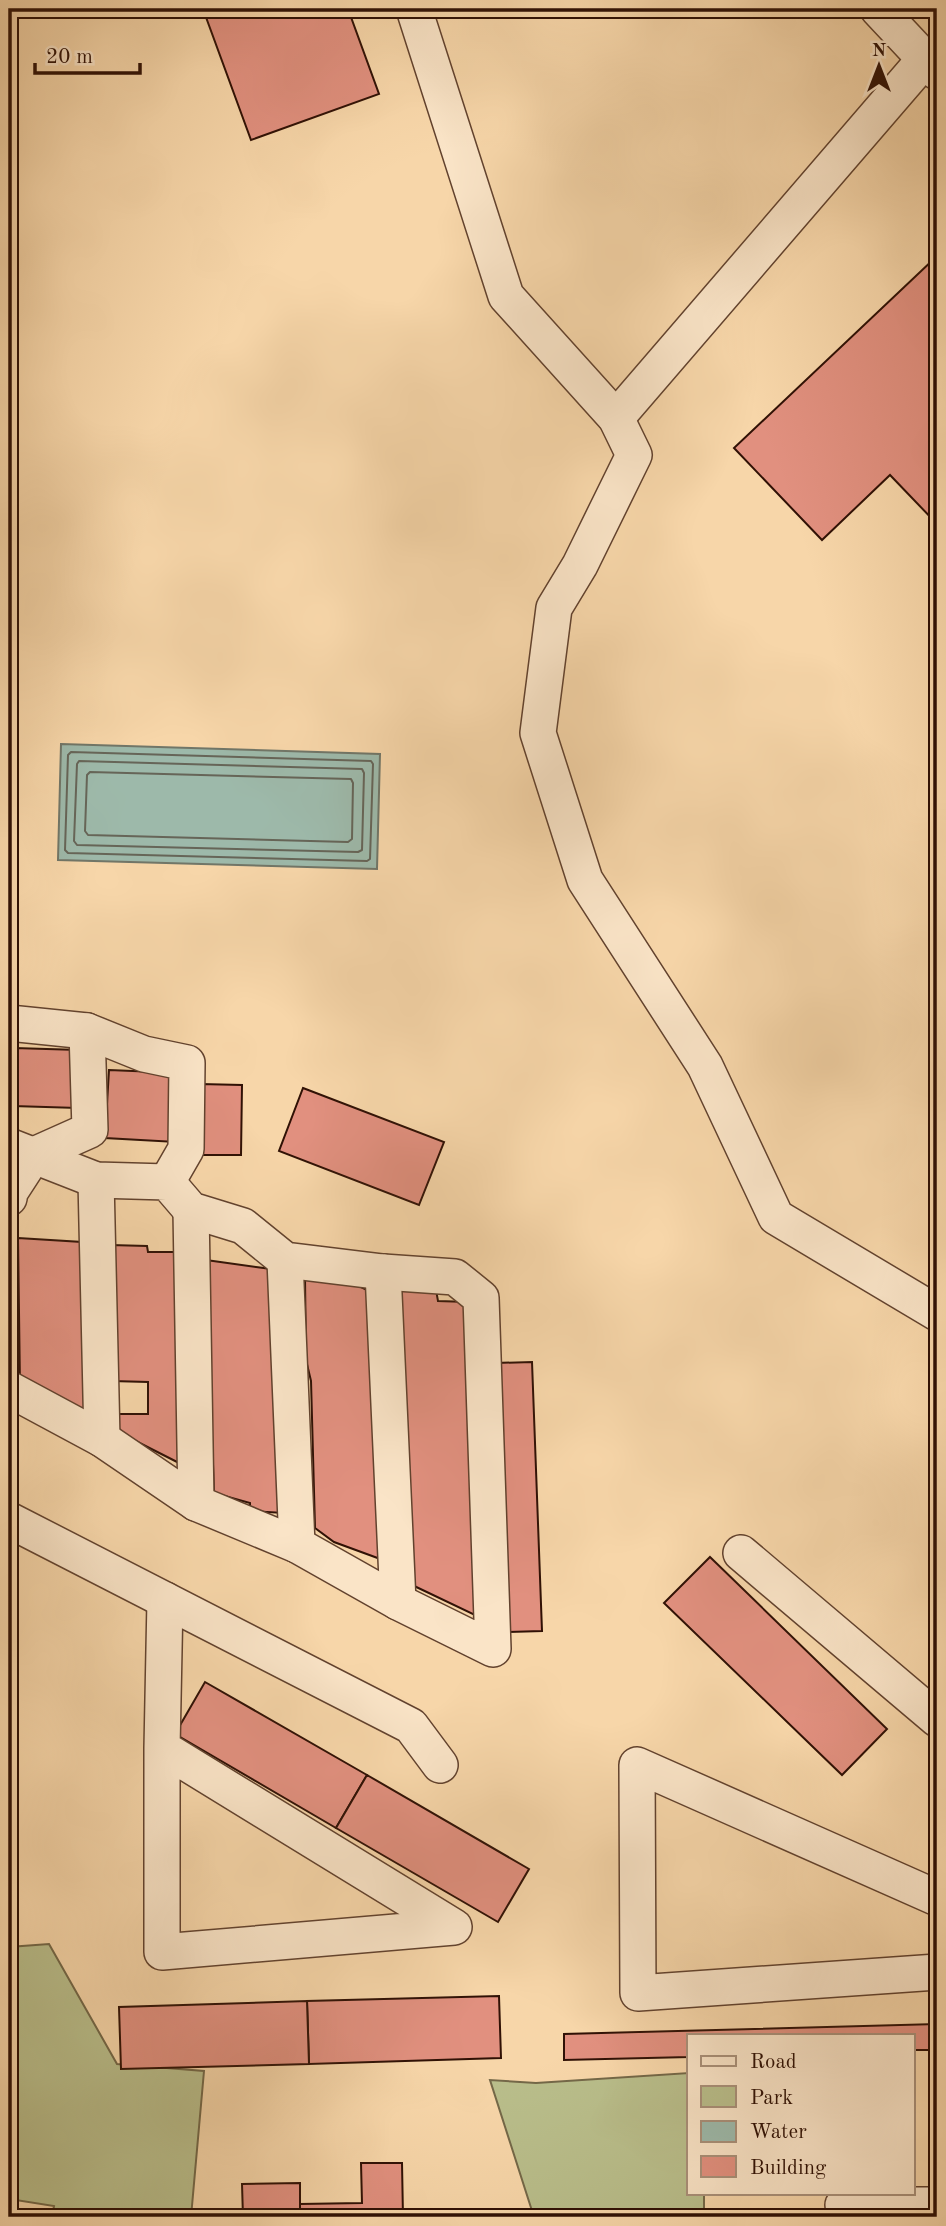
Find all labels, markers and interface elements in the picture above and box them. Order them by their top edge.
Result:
scale bar [35,32,140,76]
north arrow [844,32,914,102]
text: N [872,42,887,61]
text: 20 m [46,47,93,68]
legend [687,2034,914,2194]
text: Road [750,2052,797,2073]
text: Park [750,2088,793,2109]
text: Water [750,2122,807,2143]
text: Building [750,2158,827,2179]

